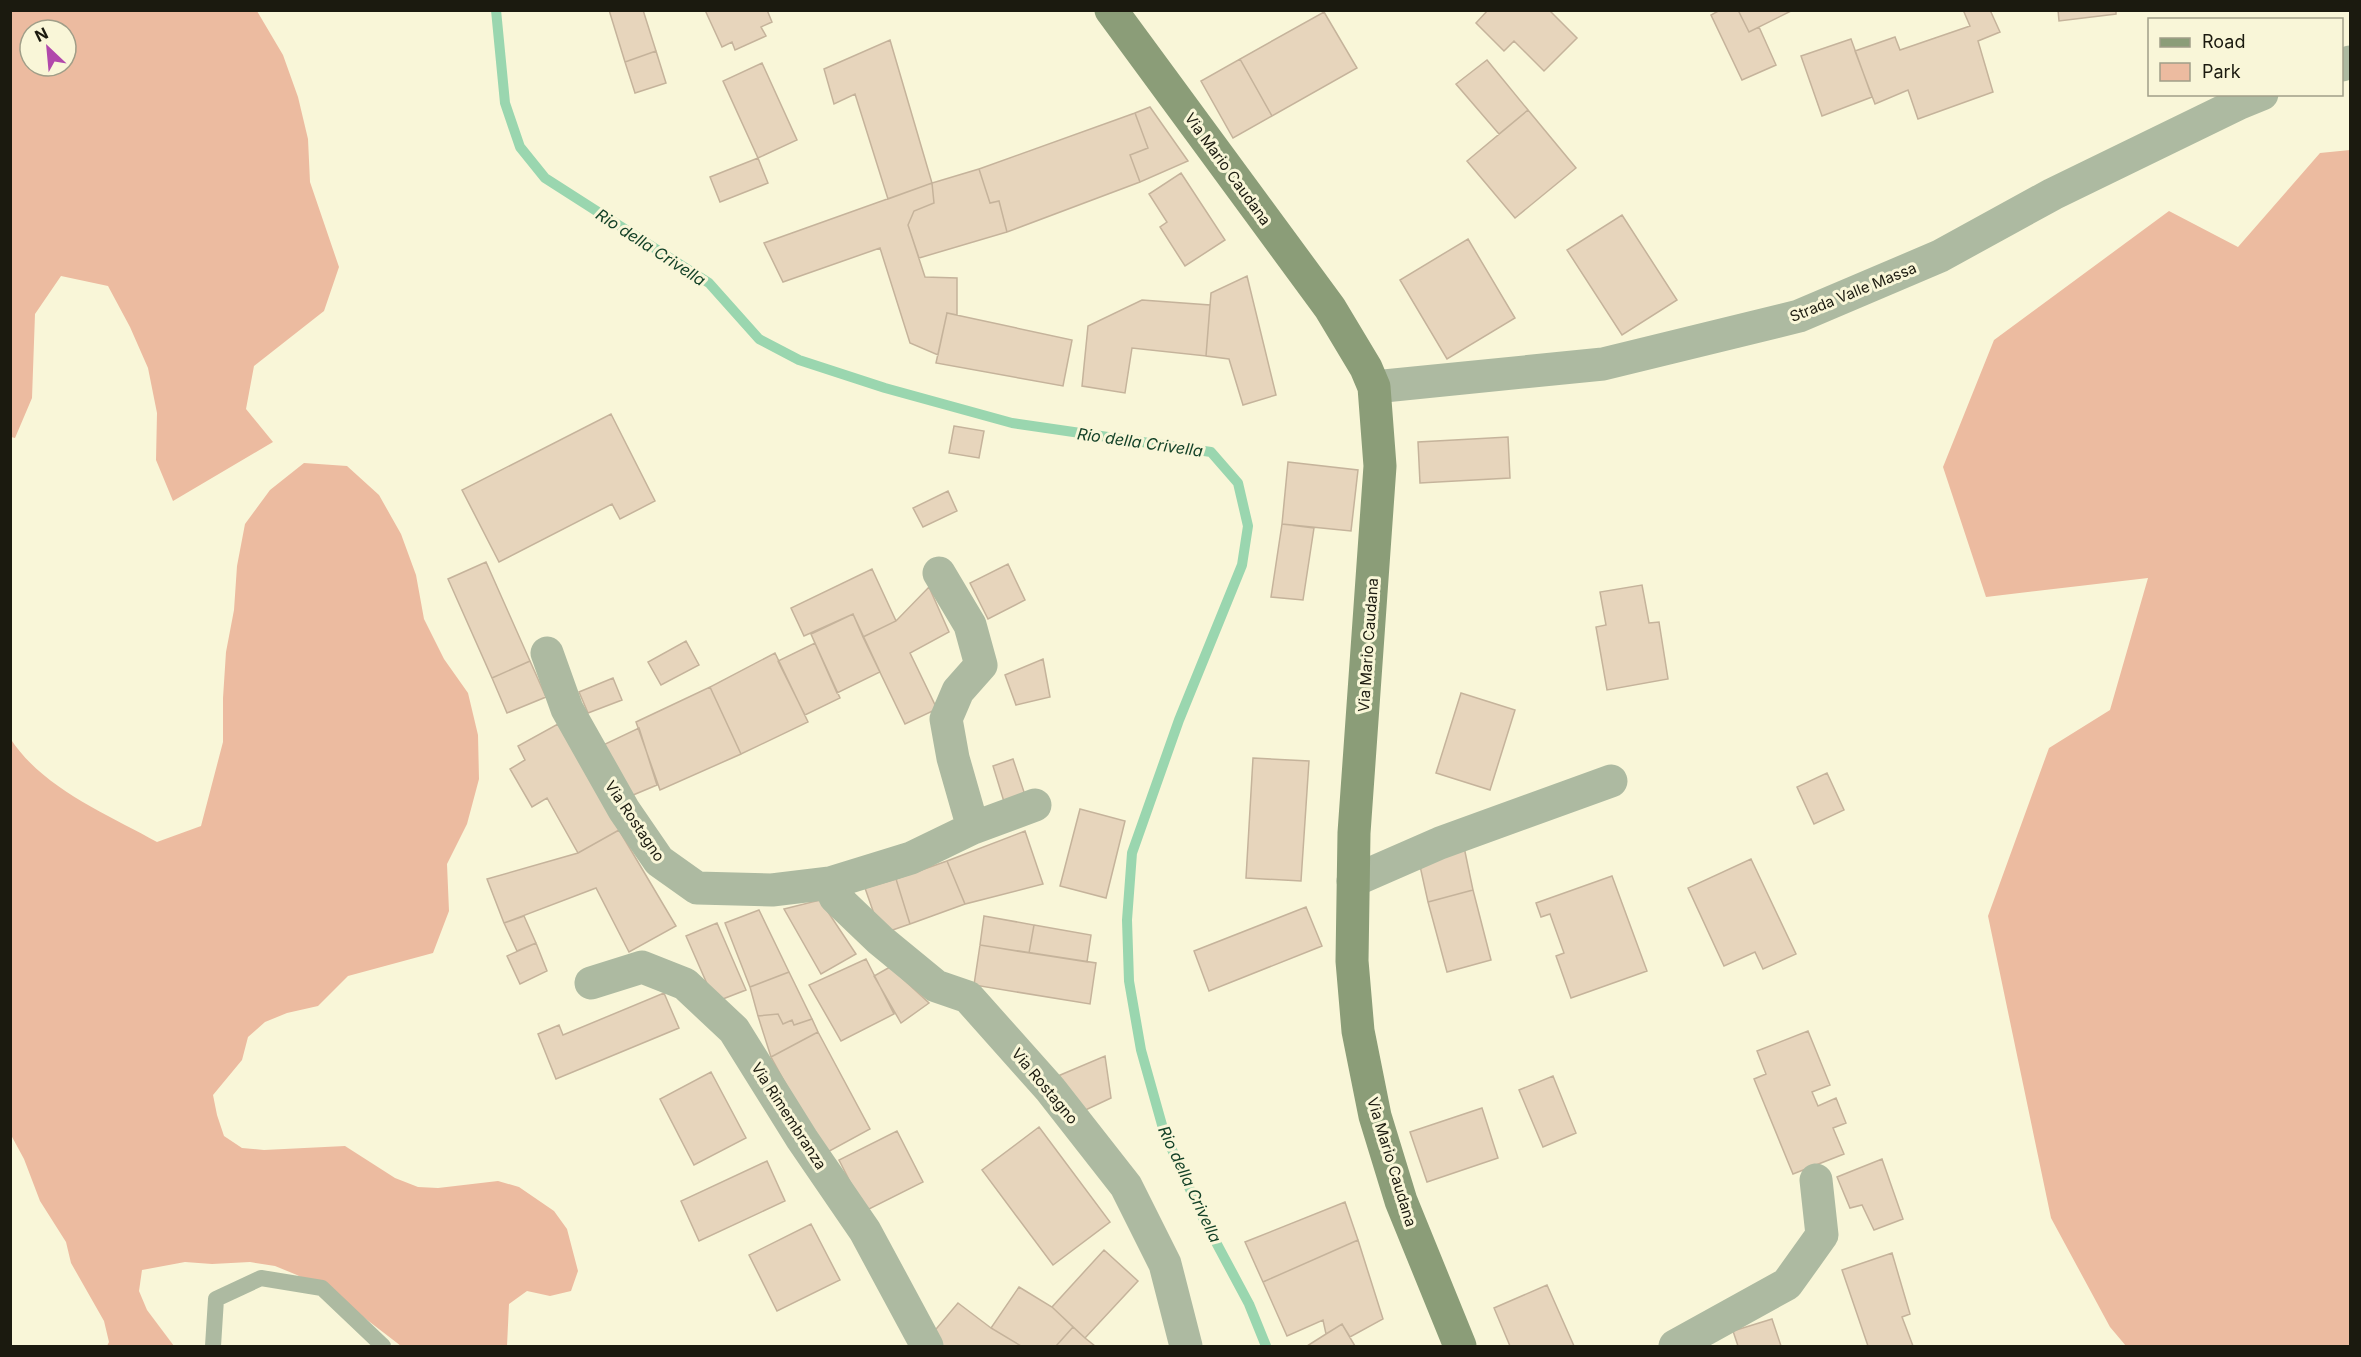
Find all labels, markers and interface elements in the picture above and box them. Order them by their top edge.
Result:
north arrow [18,18,78,78]
legend [2148,18,2343,96]
text: N [32,23,51,46]
text: Road [2202,31,2245,52]
text: Park [2202,61,2241,82]
street label: Via Mario Caudana [1181,109,1275,229]
water label: Rio della Crivella [592,204,710,290]
street label: Strada Valle Massa [1787,258,1919,326]
water label: Rio della Crivella [1076,423,1204,461]
street label: Via Mario Caudana [1354,577,1382,713]
street label: Via Rostagno [601,777,669,865]
street label: Via Rostagno [1008,1044,1082,1128]
street label: Via Rimembranza [747,1059,831,1173]
street label: Via Mario Caudana [1363,1095,1421,1229]
water label: Rio della Crivella [1154,1122,1226,1246]

